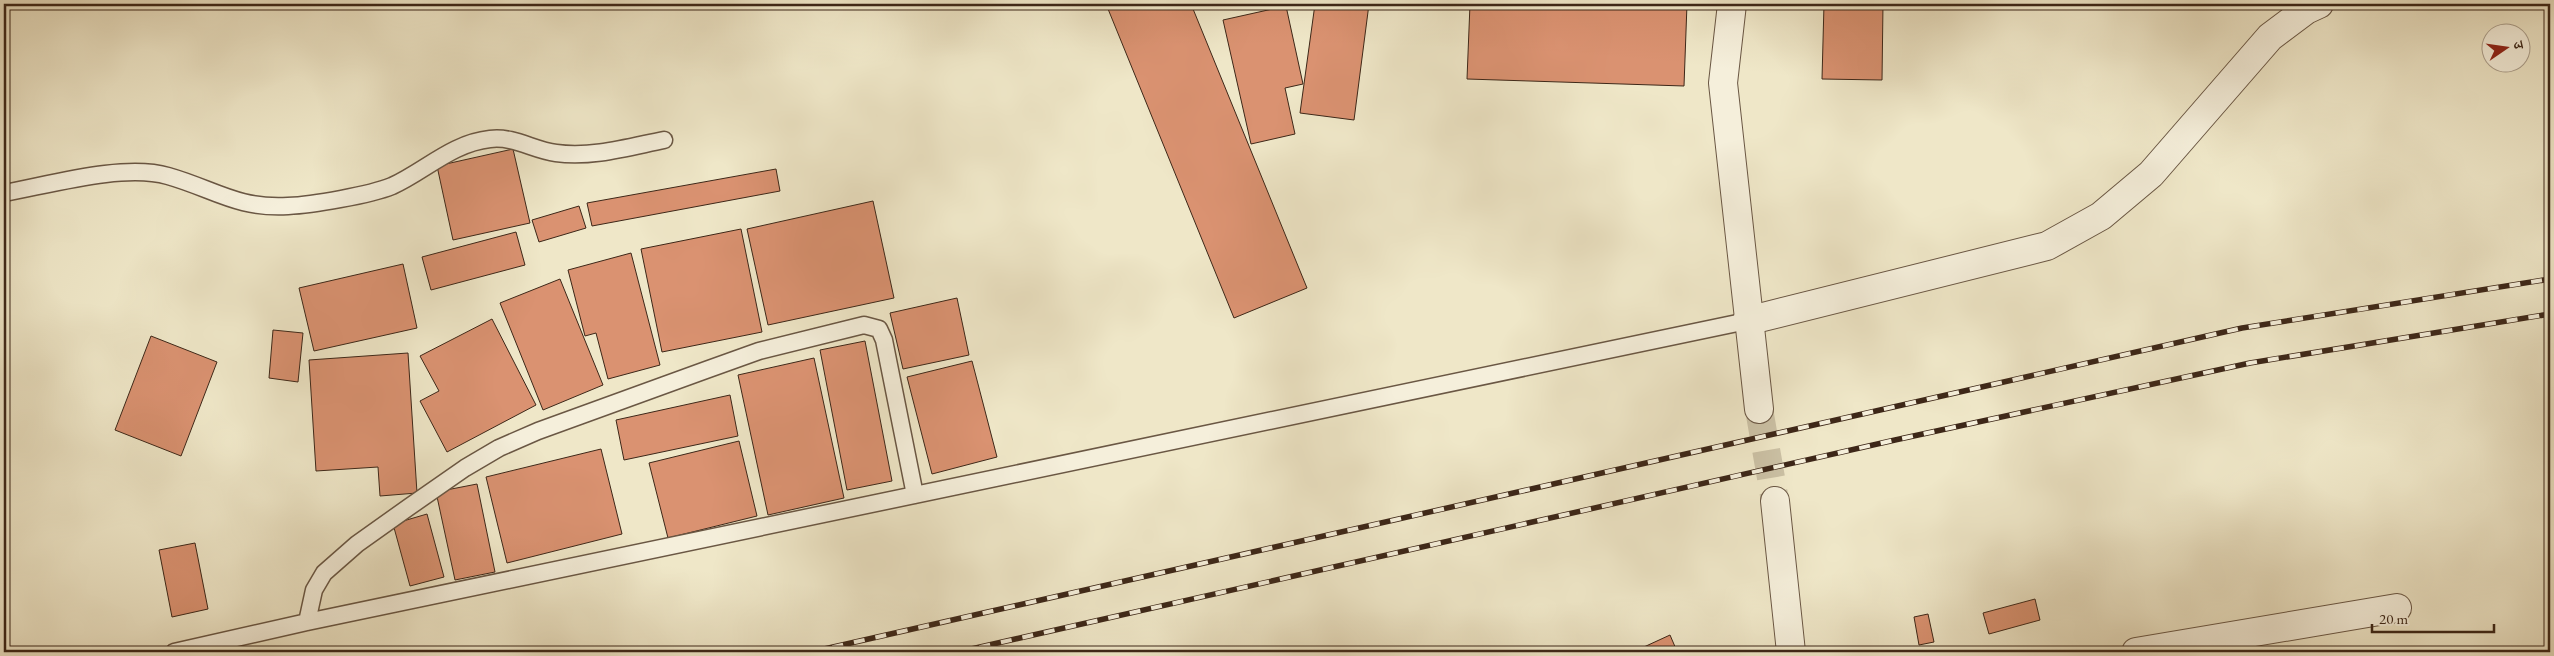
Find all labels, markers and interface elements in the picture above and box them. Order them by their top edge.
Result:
north arrow [2482,22,2532,72]
text: उ [2509,39,2528,51]
scale bar [2372,601,2494,633]
text: 20 m [2379,609,2408,628]

